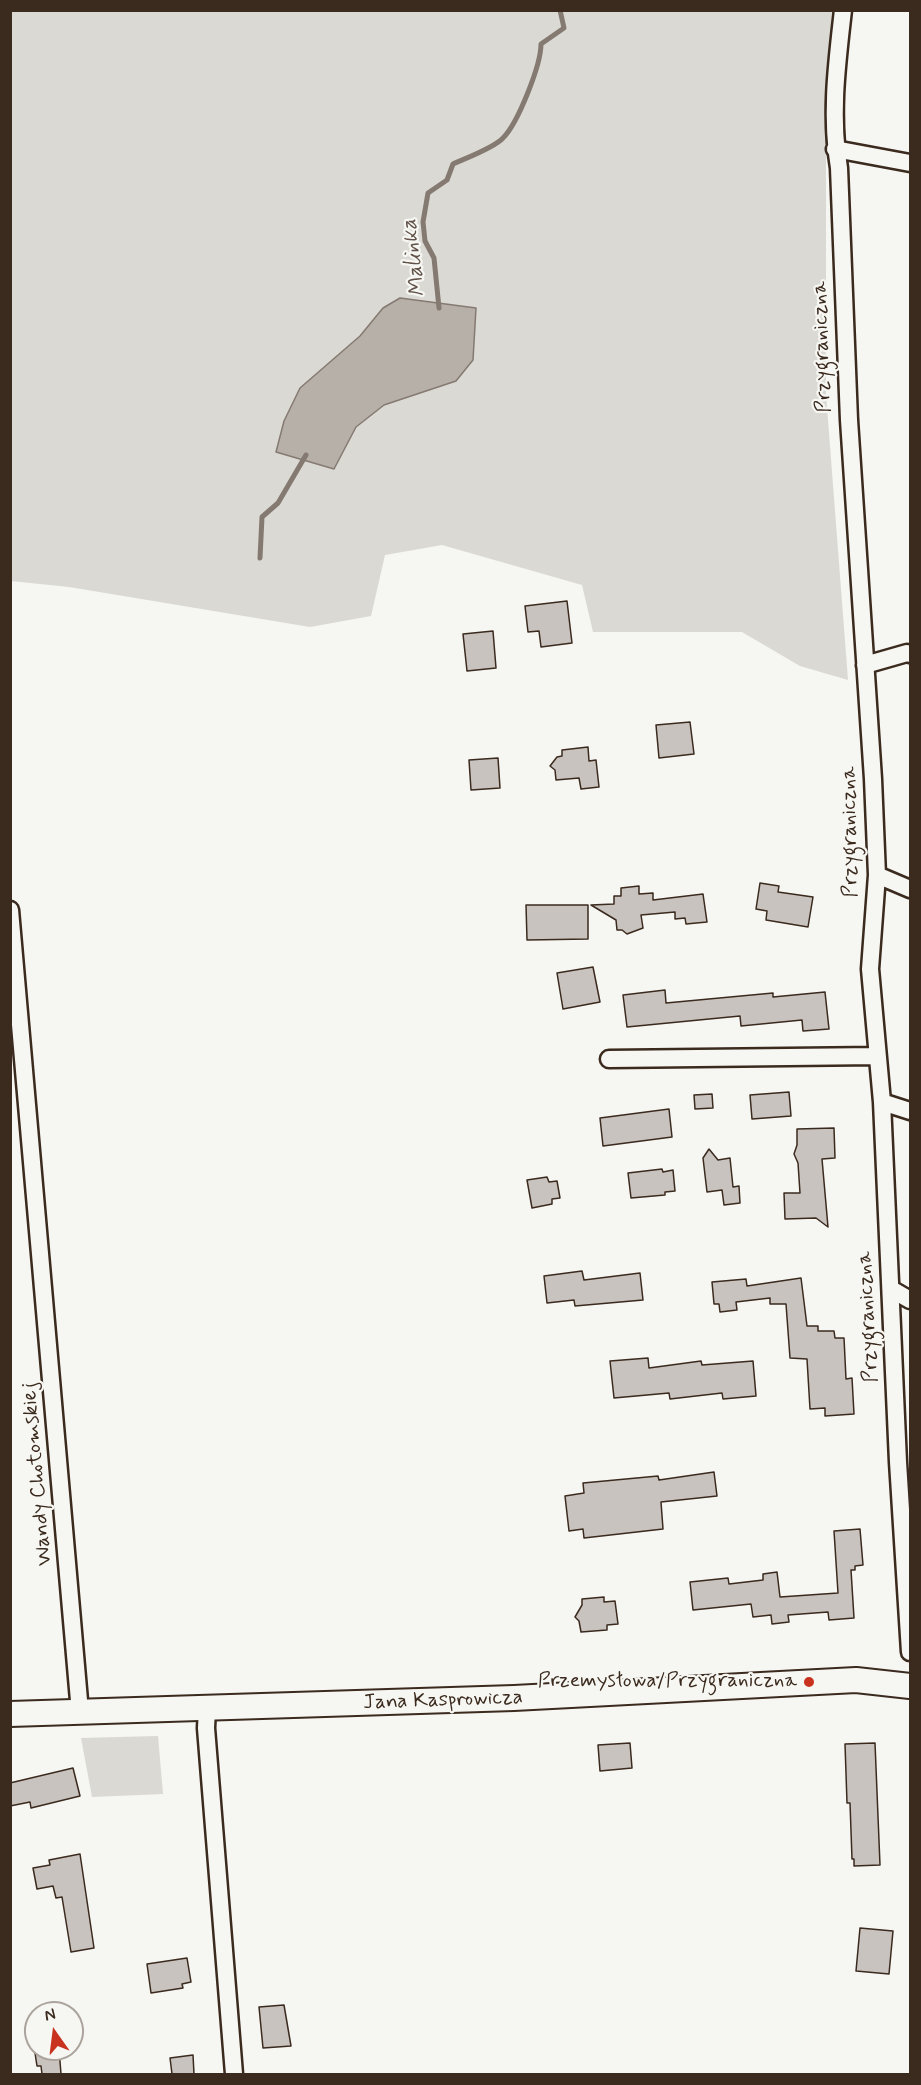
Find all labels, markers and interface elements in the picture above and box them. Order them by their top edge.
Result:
water label: Malinka [397,218,433,298]
street label: Przygraniczna [808,281,838,413]
street label: Przygraniczna [837,766,865,898]
street label: Przygraniczna [853,1251,885,1383]
street label: Wandy Chotomskiej [17,1381,59,1567]
place label: Przemysłowa/Przygraniczna [538,1669,797,1695]
marker: Przemysłowa/Przygraniczna [802,1675,816,1689]
street label: Jana Kasprowicza [363,1686,523,1716]
north arrow [24,2001,84,2061]
text: N [42,2004,58,2026]

